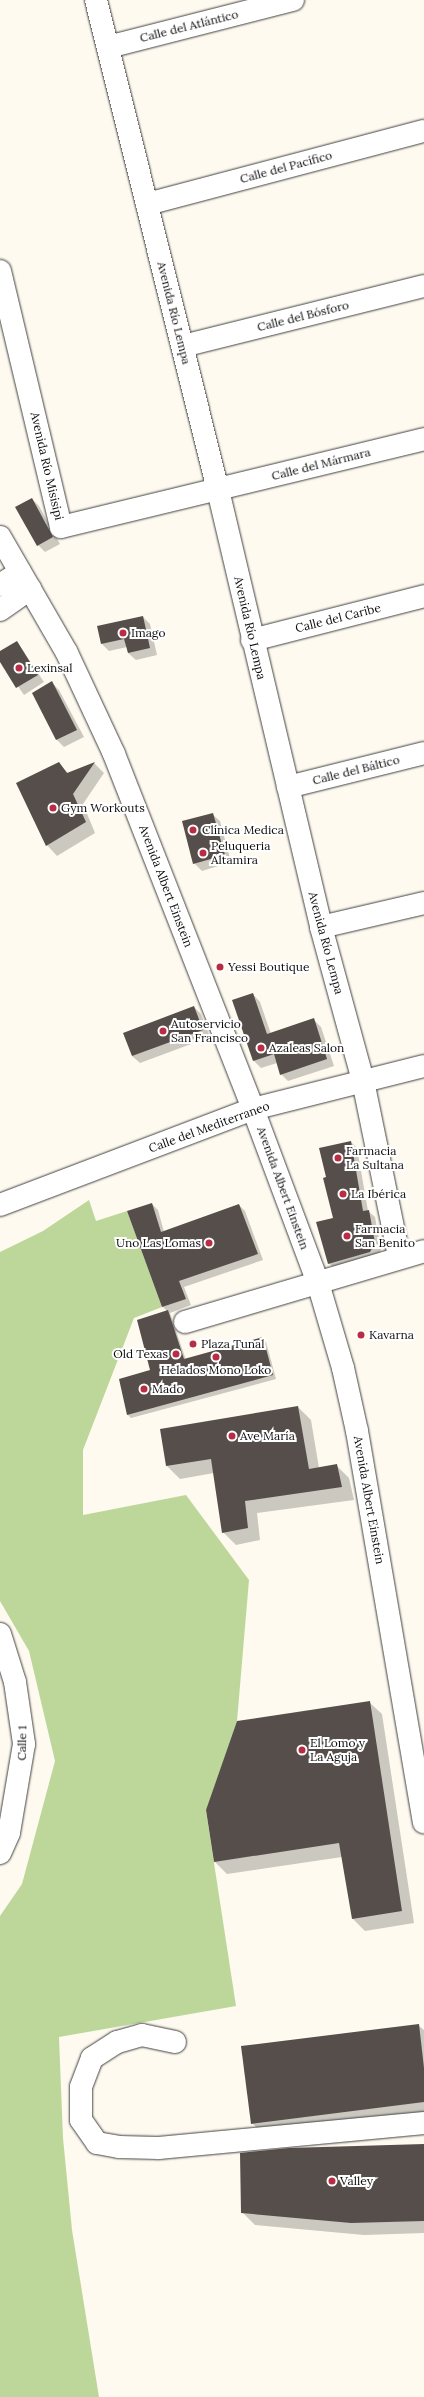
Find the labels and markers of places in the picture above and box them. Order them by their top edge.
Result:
place label: Imago [131,626,165,640]
marker: Imago [118,628,128,638]
place label: Lexinsal [27,661,72,675]
marker: Lexinsal [14,663,24,673]
place label: Gym Workouts [61,801,145,815]
marker: Gym Workouts [48,803,58,813]
place label: Clínica Medica [202,823,284,837]
marker: Clínica Medica [187,824,199,836]
place label: Peluqueria Altamira [211,839,270,867]
marker: Peluqueria Altamira [198,848,208,858]
place label: Yessi Boutique [228,960,309,974]
marker: Yessi Boutique [215,962,225,972]
place label: Autoservicio San Francisco [171,1017,248,1045]
marker: Autoservicio San Francisco [158,1026,168,1036]
place label: Azaleas Salon [269,1041,344,1055]
marker: Azaleas Salon [256,1043,266,1053]
place label: Farmacia La Sultana [346,1144,404,1172]
marker: Farmacia La Sultana [333,1153,343,1163]
place label: La Ibérica [351,1187,406,1201]
marker: La Ibérica [338,1189,348,1199]
place label: Farmacia San Benito [355,1222,415,1250]
marker: Farmacia San Benito [342,1231,352,1241]
place label: Uno Las Lomas [116,1236,201,1250]
marker: Uno Las Lomas [204,1238,214,1248]
place label: Kavarna [369,1328,414,1342]
marker: Kavarna [356,1330,366,1340]
place label: Plaza Tunal [201,1337,265,1351]
marker: Plaza Tunal [188,1339,198,1349]
place label: Old Texas [113,1347,168,1361]
marker: Old Texas [171,1349,181,1359]
marker: Helados Mono Loko [211,1352,221,1362]
place label: Helados Mono Loko [161,1363,271,1377]
place label: Mado [152,1382,183,1396]
marker: Mado [139,1384,149,1394]
place label: Ave María [240,1429,295,1443]
marker: Ave María [227,1431,237,1441]
place label: El Lomo y La Aguja [310,1736,365,1764]
marker: El Lomo y La Aguja [297,1745,307,1755]
place label: Valley [340,2174,373,2188]
marker: Valley [327,2176,337,2186]

